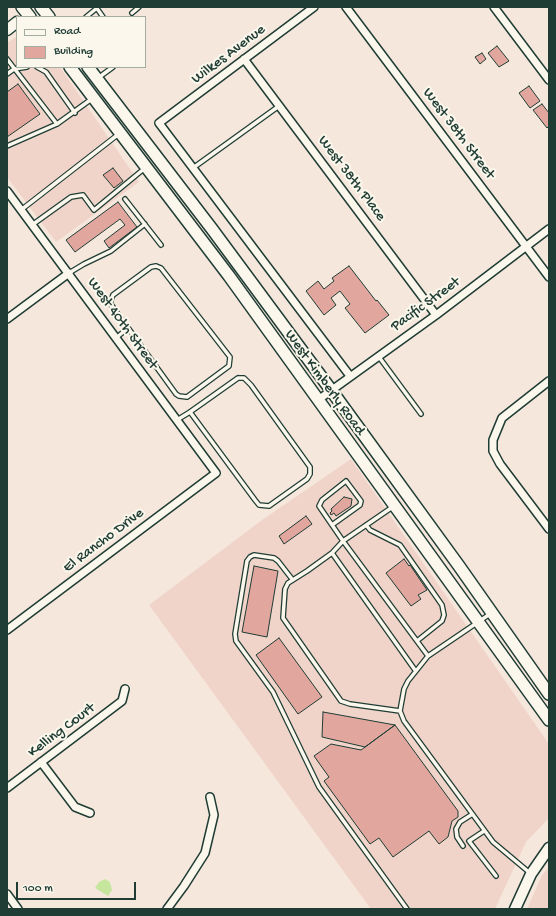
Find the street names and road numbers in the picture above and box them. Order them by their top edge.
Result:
street label: Wilkes Avenue [188,21,270,89]
street label: West 38th Street [418,85,498,183]
street label: West 38th Place [313,133,389,225]
street label: Pacific Street [388,274,464,336]
street label: West 40th Street [83,275,161,373]
street label: West Kimberly Road [280,327,368,439]
street label: El Rancho Drive [60,505,148,577]
street label: Kelling Court [25,700,99,762]

